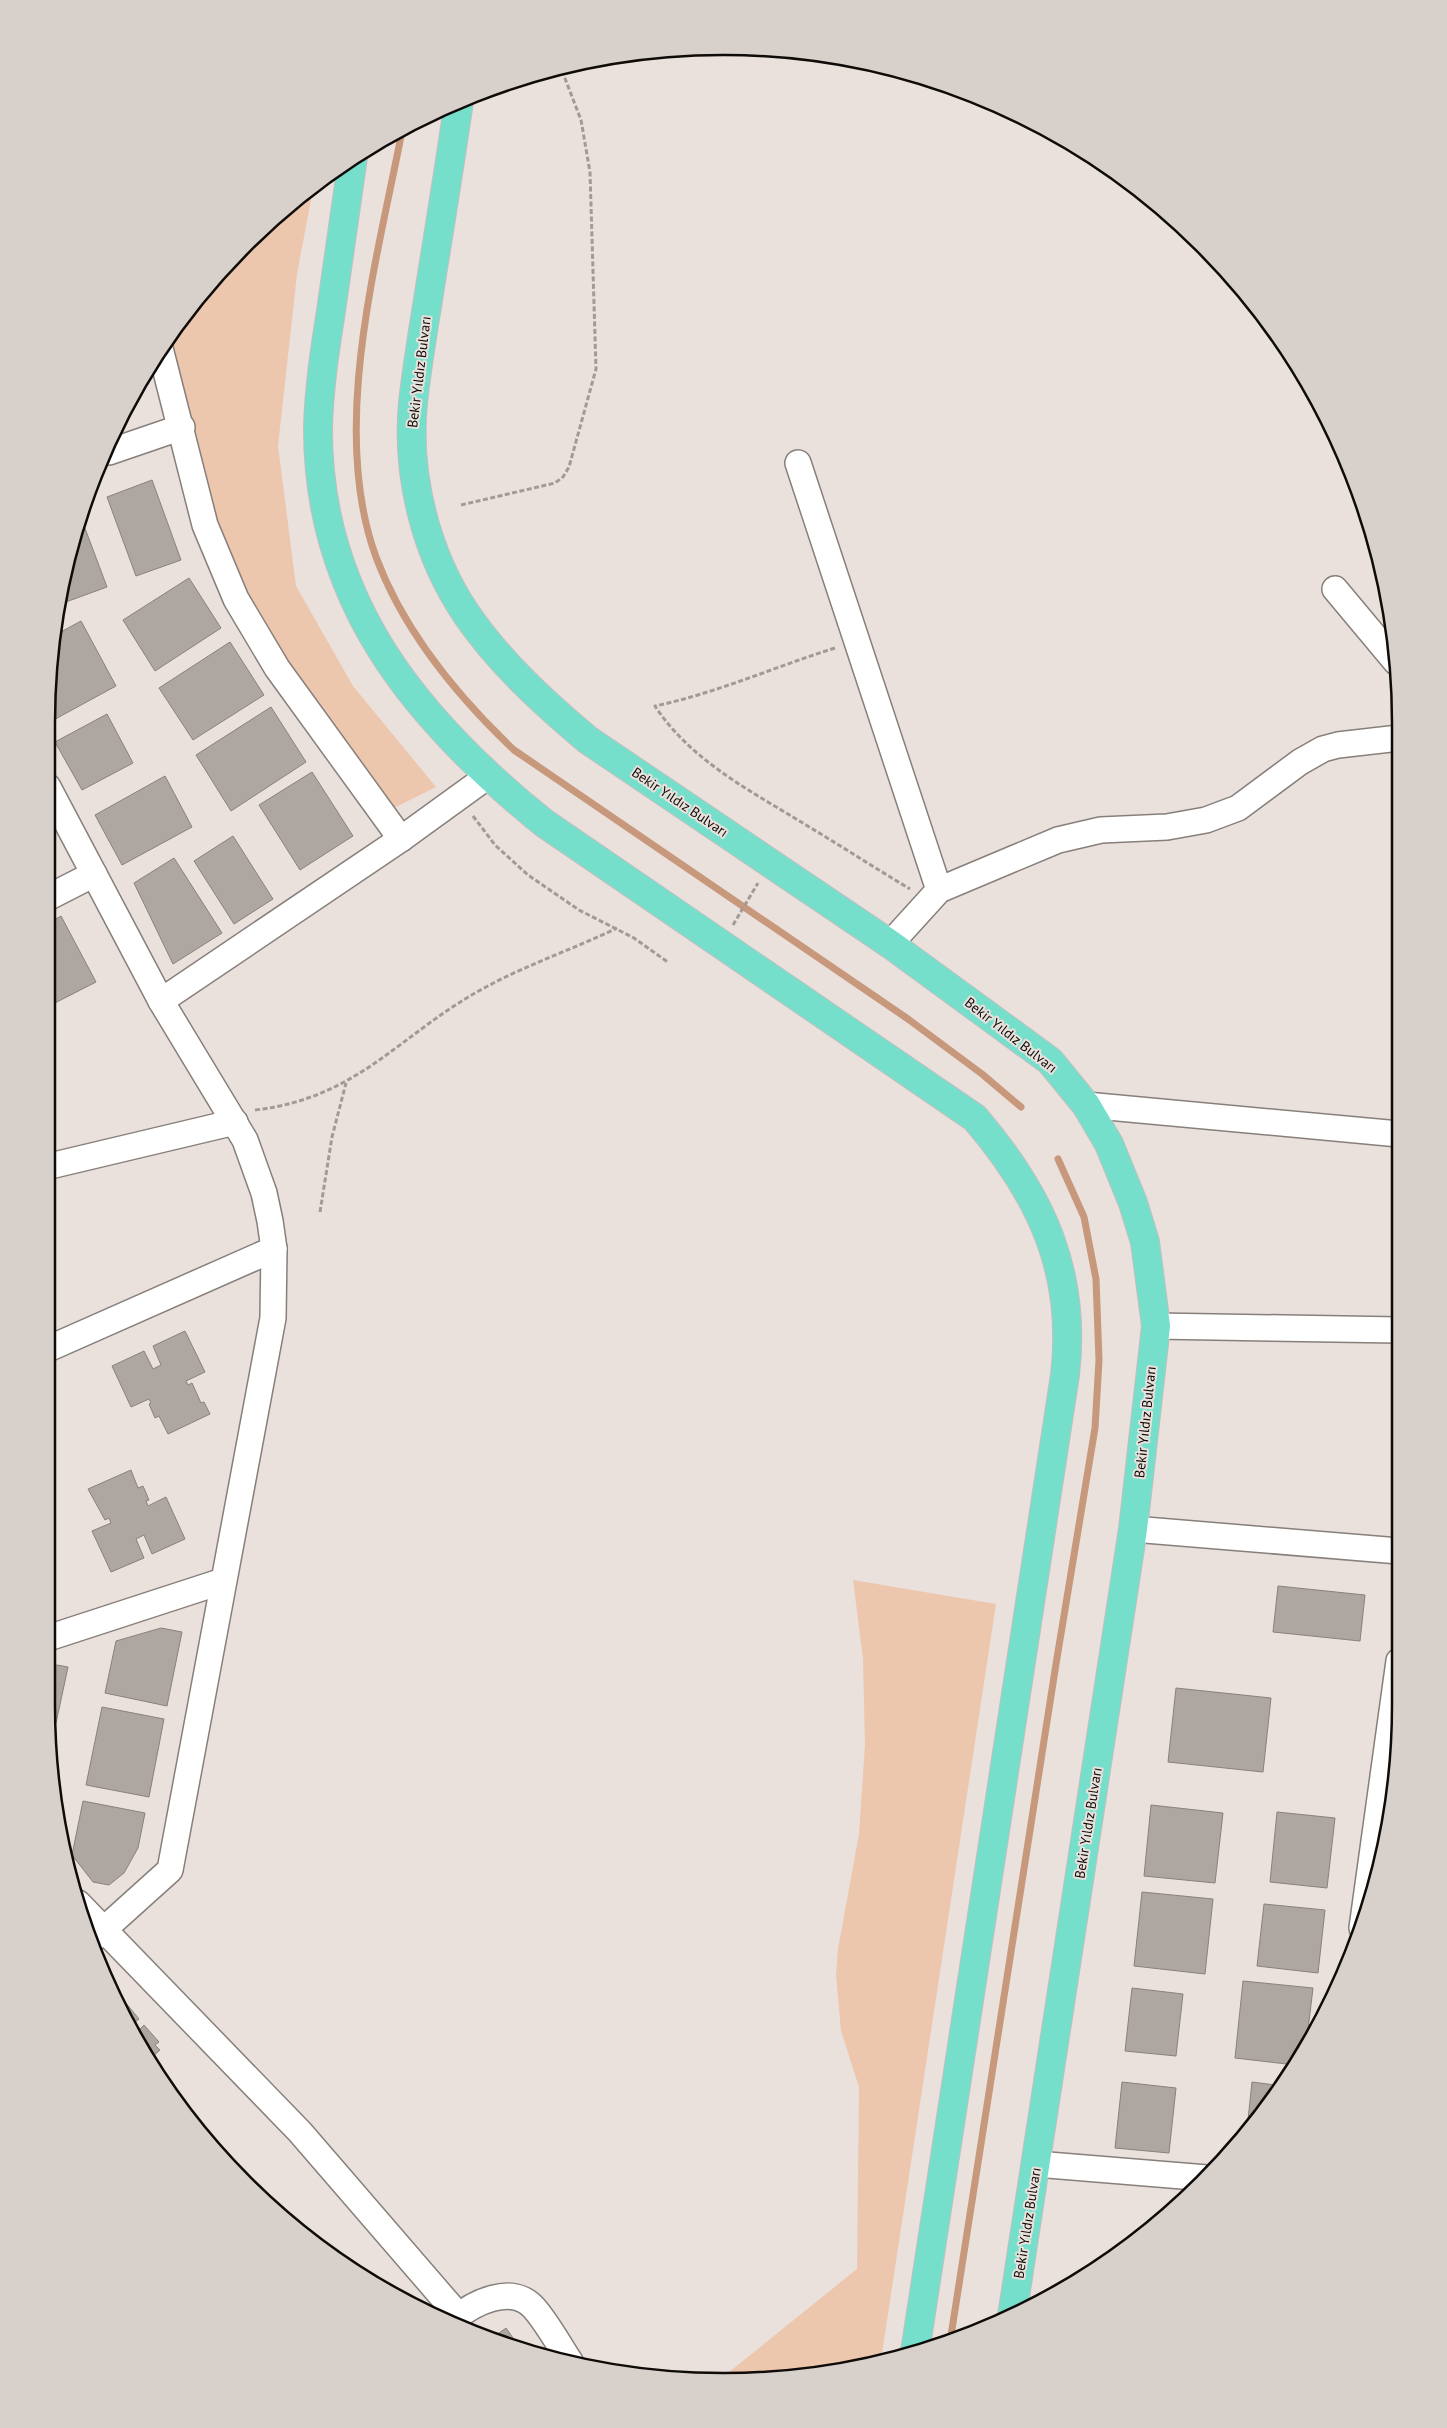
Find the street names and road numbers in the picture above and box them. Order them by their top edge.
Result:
street label: Bekir Yıldız Bulvarı [403,315,435,429]
street label: Bekir Yıldız Bulvarı [628,763,732,841]
street label: Bekir Yıldız Bulvarı [961,993,1061,1077]
street label: Bekir Yıldız Bulvarı [1130,1365,1160,1479]
street label: Bekir Yıldız Bulvarı [1070,1766,1106,1880]
street label: Bekir Yıldız Bulvarı [1009,2166,1045,2280]

